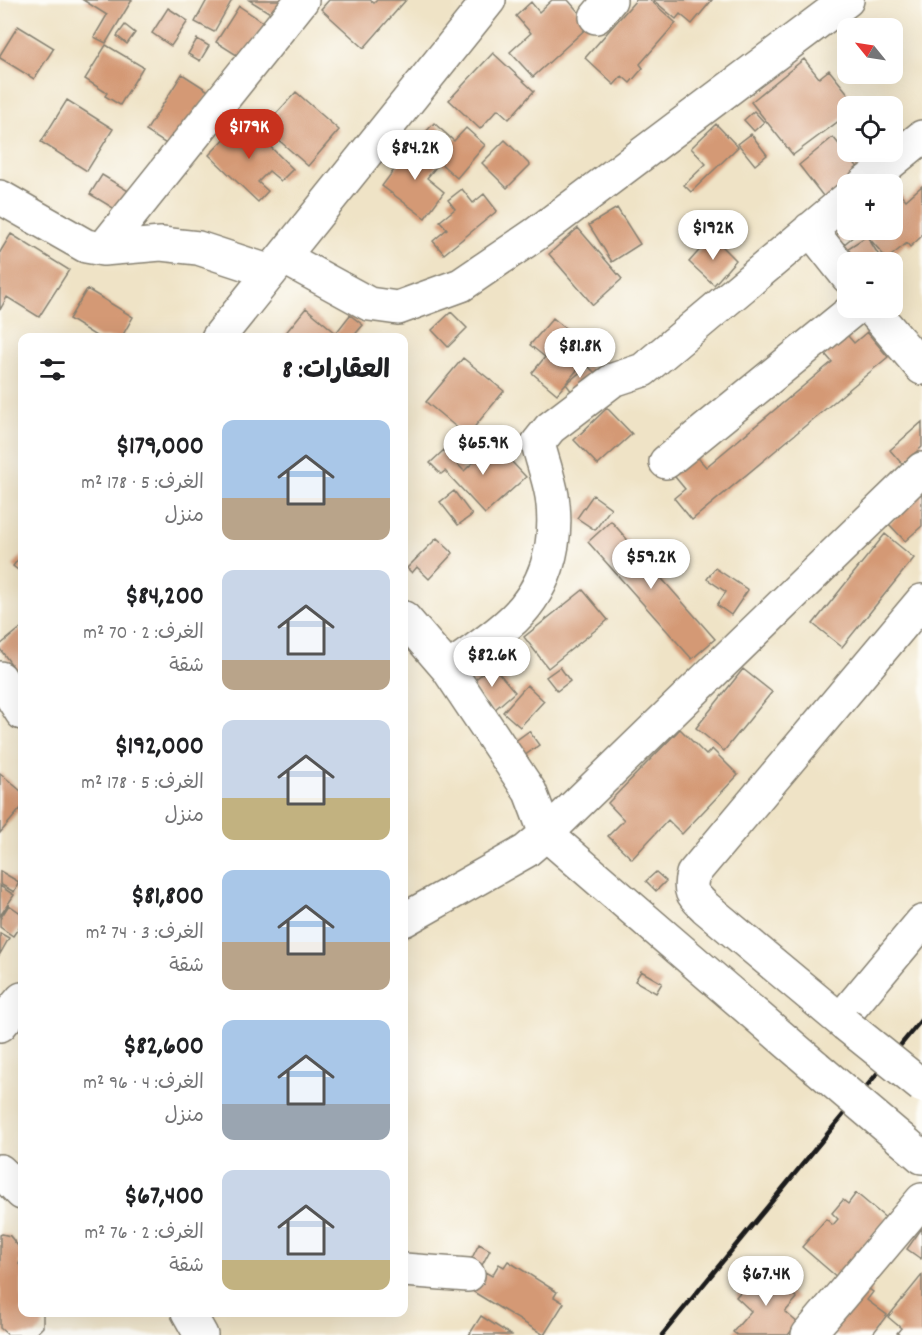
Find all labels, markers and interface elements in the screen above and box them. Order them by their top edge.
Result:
north arrow [837,18,903,84]
map controls [837,18,903,318]
button: locate [837,96,903,162]
pin: $179K [207,109,291,160]
text: $179K [229,114,269,142]
pin: $84.2K [366,130,464,181]
text: $84.2K [391,135,439,163]
button: + [837,174,903,240]
pin: $192K [671,210,755,261]
text: $192K [692,215,734,243]
button: − [837,252,903,318]
pin: $81.8K [531,328,629,379]
text: $81.8K [558,333,602,361]
icon: filters [36,353,69,386]
text: العقارات: 8 [282,353,390,390]
pin: $65.9K [434,425,532,476]
text: $179,000 [116,429,204,466]
text: $65.9K [458,430,508,458]
icon: home [270,444,342,516]
text: الغرف: 5 · 178 m² [81,470,204,498]
text: منزل [165,503,204,531]
pin: $59.2K [602,539,700,590]
text: $59.2K [626,544,676,572]
text: $84,200 [125,579,204,616]
icon: home [270,594,342,666]
text: الغرف: 2 · 70 m² [83,620,204,648]
pin: $82.6K [443,637,541,688]
text: $82.6K [467,642,517,670]
text: شقة [169,653,204,681]
text: $192,000 [114,729,204,766]
icon: home [270,744,342,816]
text: الغرف: 5 · 178 m² [81,770,204,798]
text: منزل [165,803,204,831]
text: $81,800 [131,879,204,916]
icon: home [270,894,342,966]
text: الغرف: 3 · 74 m² [86,920,204,948]
text: شقة [169,953,204,981]
text: $82,600 [123,1029,204,1066]
icon: home [270,1044,342,1116]
text: الغرف: 4 · 96 m² [83,1070,204,1098]
text: منزل [165,1103,204,1131]
text: $67,400 [124,1179,204,1216]
icon: home [270,1194,342,1266]
text: الغرف: 2 · 76 m² [84,1220,204,1248]
text: شقة [169,1253,204,1281]
pin: $67.4K [717,1256,815,1307]
text: $67.4K [742,1261,790,1289]

